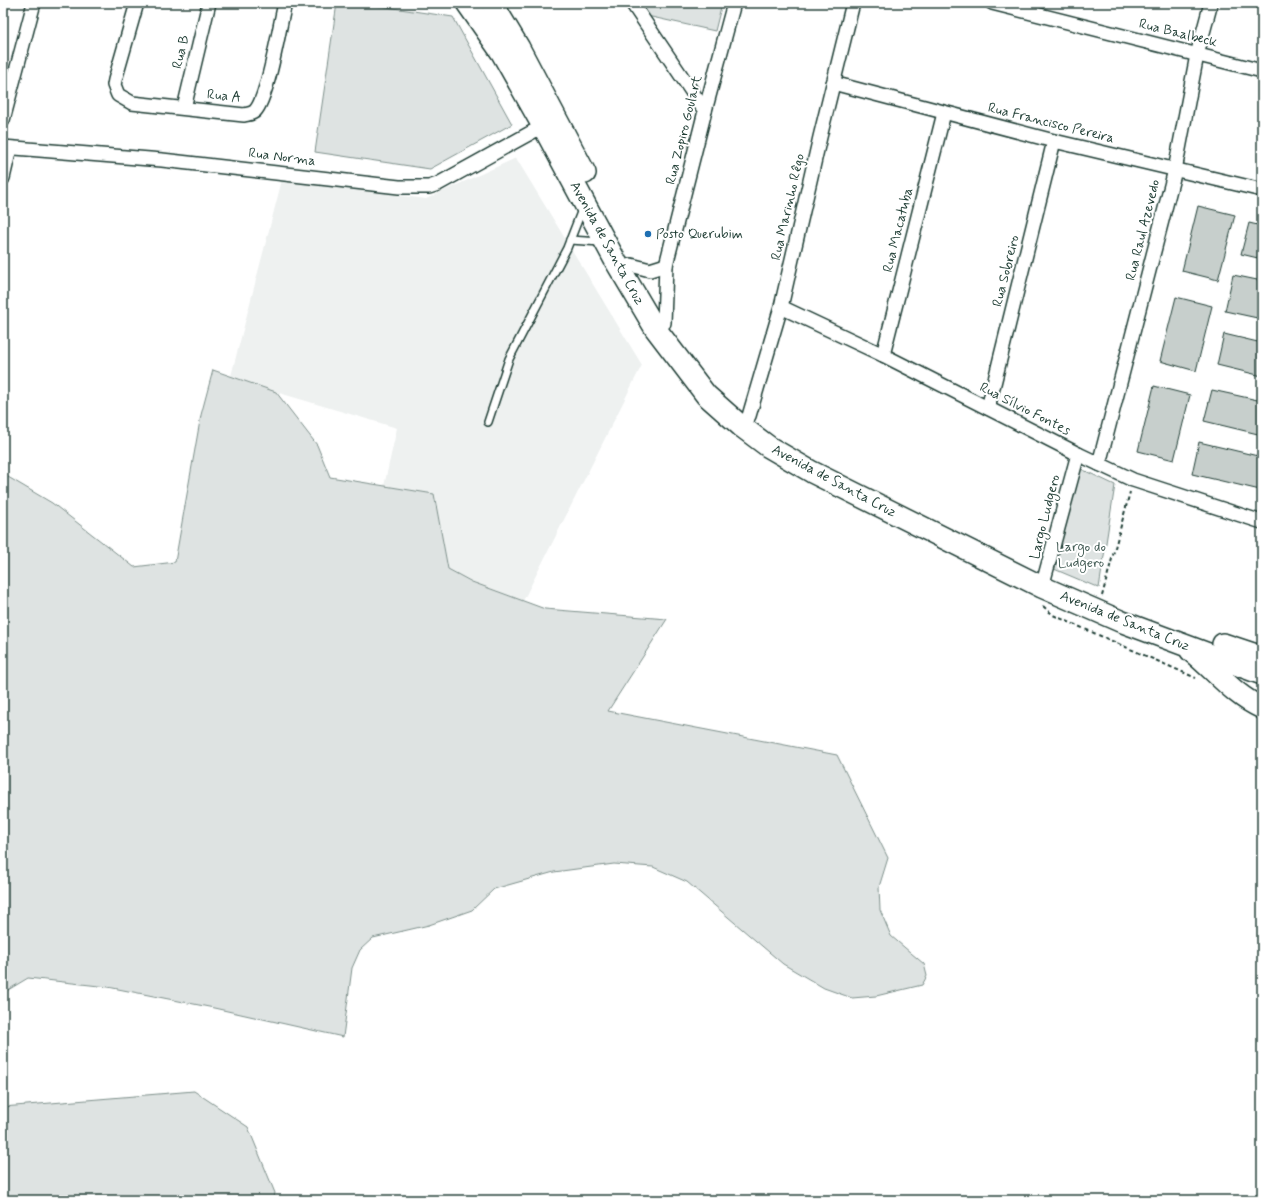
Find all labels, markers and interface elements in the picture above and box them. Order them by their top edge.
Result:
street label: Rua Baalbeck [1137,15,1219,51]
street label: Rua B [168,33,194,71]
street label: Rua Zopiro Goulart [662,73,706,187]
street label: Rua A [206,85,242,107]
street label: Rua Francisco Pereira [986,99,1116,147]
street label: Rua Norma [247,144,317,170]
street label: Rua Marinho Rêgo [767,152,809,262]
street label: Rua Raul Azevedo [1122,177,1164,282]
street label: Avenida de Santa Cruz [566,178,648,308]
street label: Rua Macatuba [879,186,917,274]
place label: Posto Querubim [656,225,743,243]
marker: Posto Querubim [643,229,653,239]
street label: Rua Sobreiro [988,233,1024,309]
street label: Rua Sílvio Fontes [976,378,1074,440]
street label: Avenida de Santa Cruz [769,441,899,521]
street label: Largo Ludgero [1026,473,1065,561]
park label: Largo do Ludgero [1056,538,1106,573]
street label: Avenida de Santa Cruz [1057,587,1193,655]

